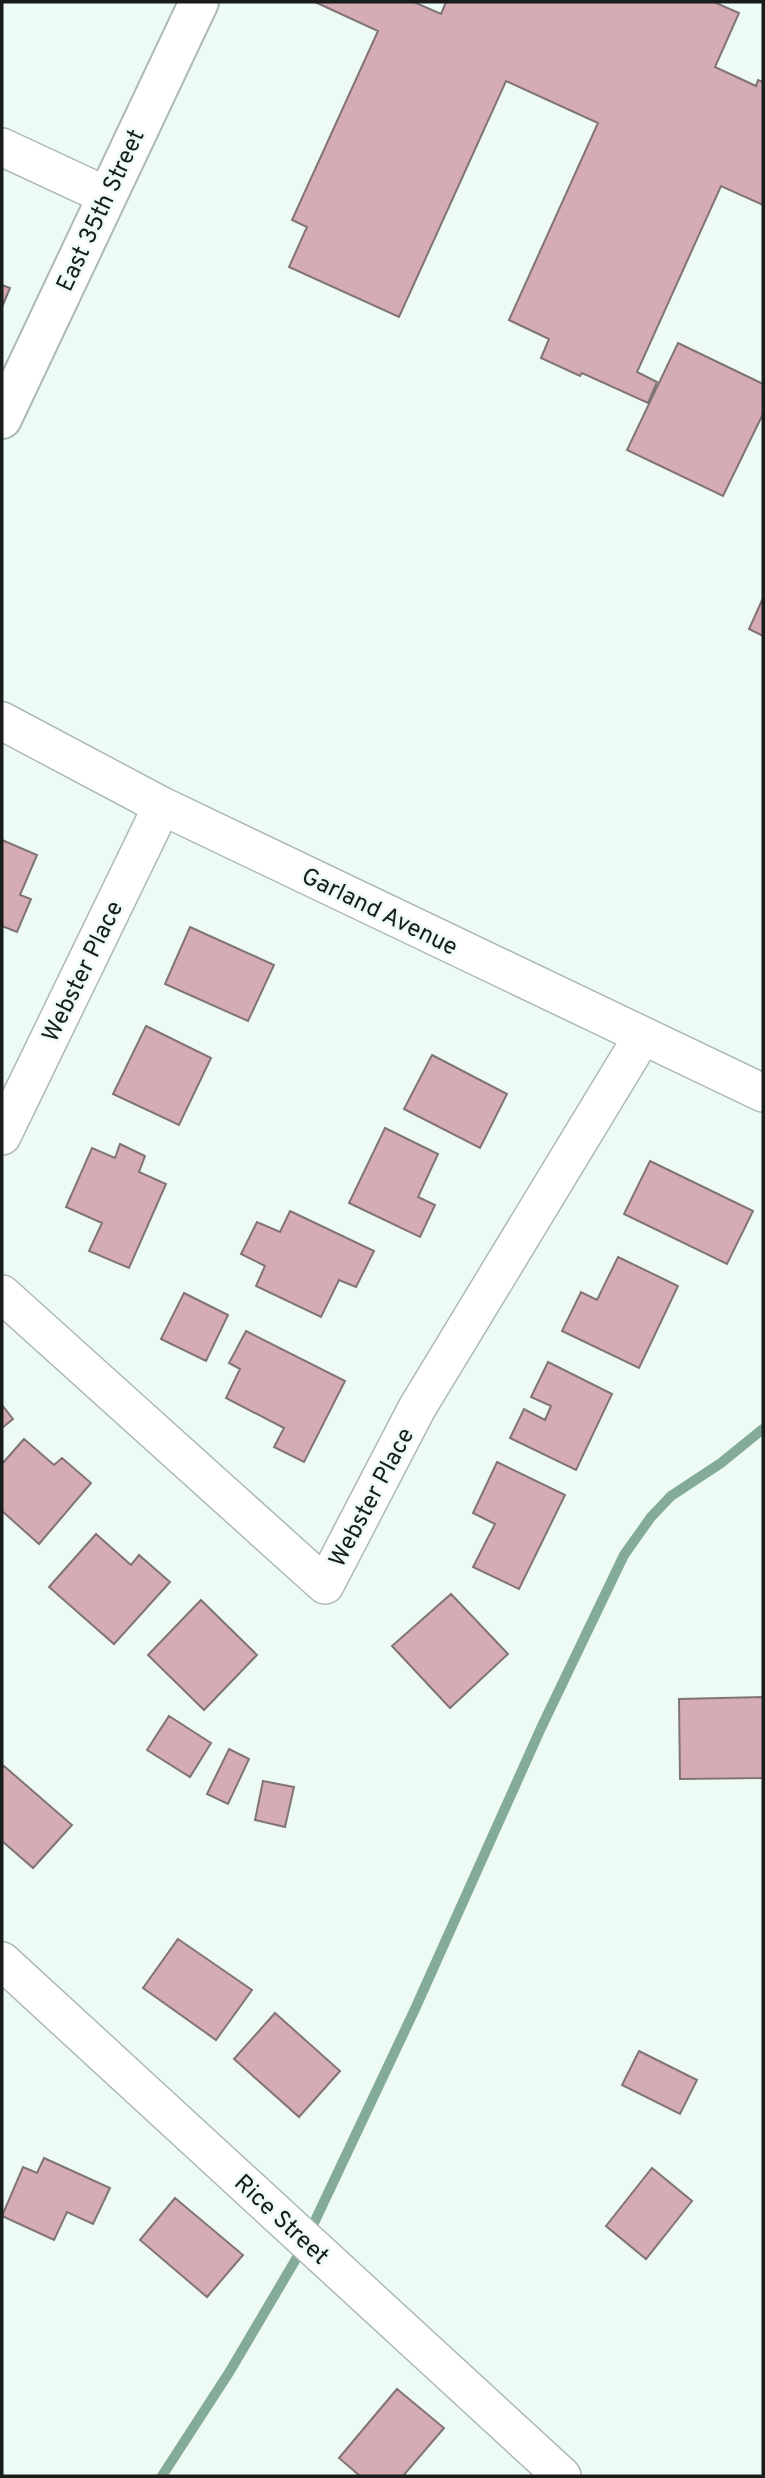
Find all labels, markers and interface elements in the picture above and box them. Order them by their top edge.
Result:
street label: East 35th Street [51,125,153,297]
street label: Garland Avenue [296,862,462,964]
street label: Webster Place [37,896,131,1047]
street label: Webster Place [324,1423,422,1573]
street label: Rice Street [227,2169,334,2272]

